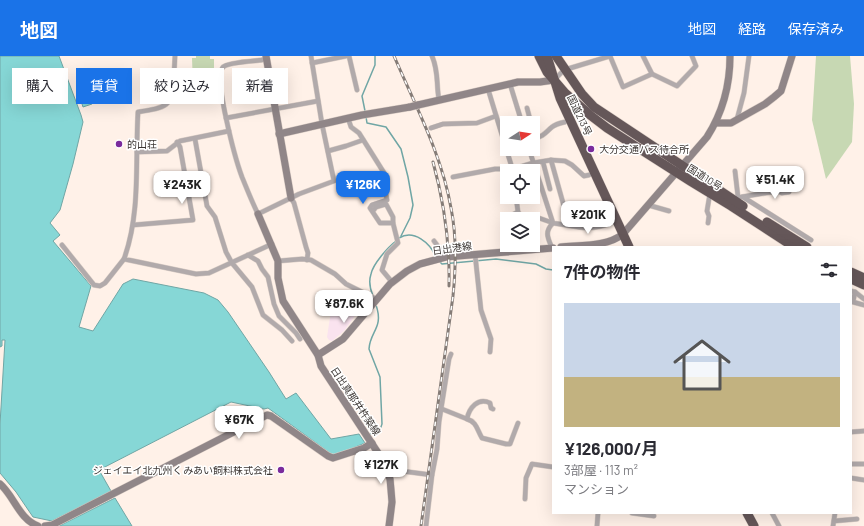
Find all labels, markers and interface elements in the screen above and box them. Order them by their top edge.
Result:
text: 地図 [20,18,58,41]
text: 地図 [688,20,716,37]
text: 経路 [738,20,766,37]
text: 保存済み [788,20,844,37]
chip: 購入 [12,68,68,104]
chip: 賃貸 [76,68,132,104]
chip: 絞り込み [140,68,224,104]
chip: 新着 [232,68,288,104]
street label: 国道213号 [565,93,595,137]
north arrow [500,116,540,156]
map controls [500,116,540,252]
place label: 的山荘 [127,138,157,150]
marker: 的山荘 [114,139,124,149]
place label: 大分交通バス待合所 [599,143,689,155]
marker: 大分交通バス待合所 [586,144,596,154]
street label: 国道10号 [685,162,725,192]
button: locate [500,164,540,204]
pin: ¥51.4K [742,166,808,200]
pin: ¥243K [154,171,210,205]
pin: ¥126K [335,171,391,205]
text: ¥51.4K [755,171,795,187]
text: ¥243K [162,176,202,192]
text: ¥126K [345,176,381,192]
pin: ¥201K [560,201,616,235]
text: ¥201K [570,206,606,222]
button: layers [500,212,540,252]
street label: 日出港線 [431,239,473,257]
icon: filters [818,259,840,281]
text: 7件の物件 [564,261,640,281]
pin: ¥87.6K [311,290,377,324]
text: ¥87.6K [324,295,364,311]
icon: home [666,329,738,401]
street label: 日出真那井杵築線 [329,364,383,438]
pin: ¥67K [215,406,263,440]
text: ¥67K [224,411,254,427]
text: ¥126,000/月 [564,438,659,458]
pin: ¥127K [353,451,409,485]
text: ¥127K [363,456,399,472]
text: 3部屋 · 113 m² [564,462,638,478]
place label: ジェイエイ北九州くみあい飼料株式会社 [93,464,273,476]
marker: ジェイエイ北九州くみあい飼料株式会社 [276,465,286,475]
text: マンション [564,481,629,497]

